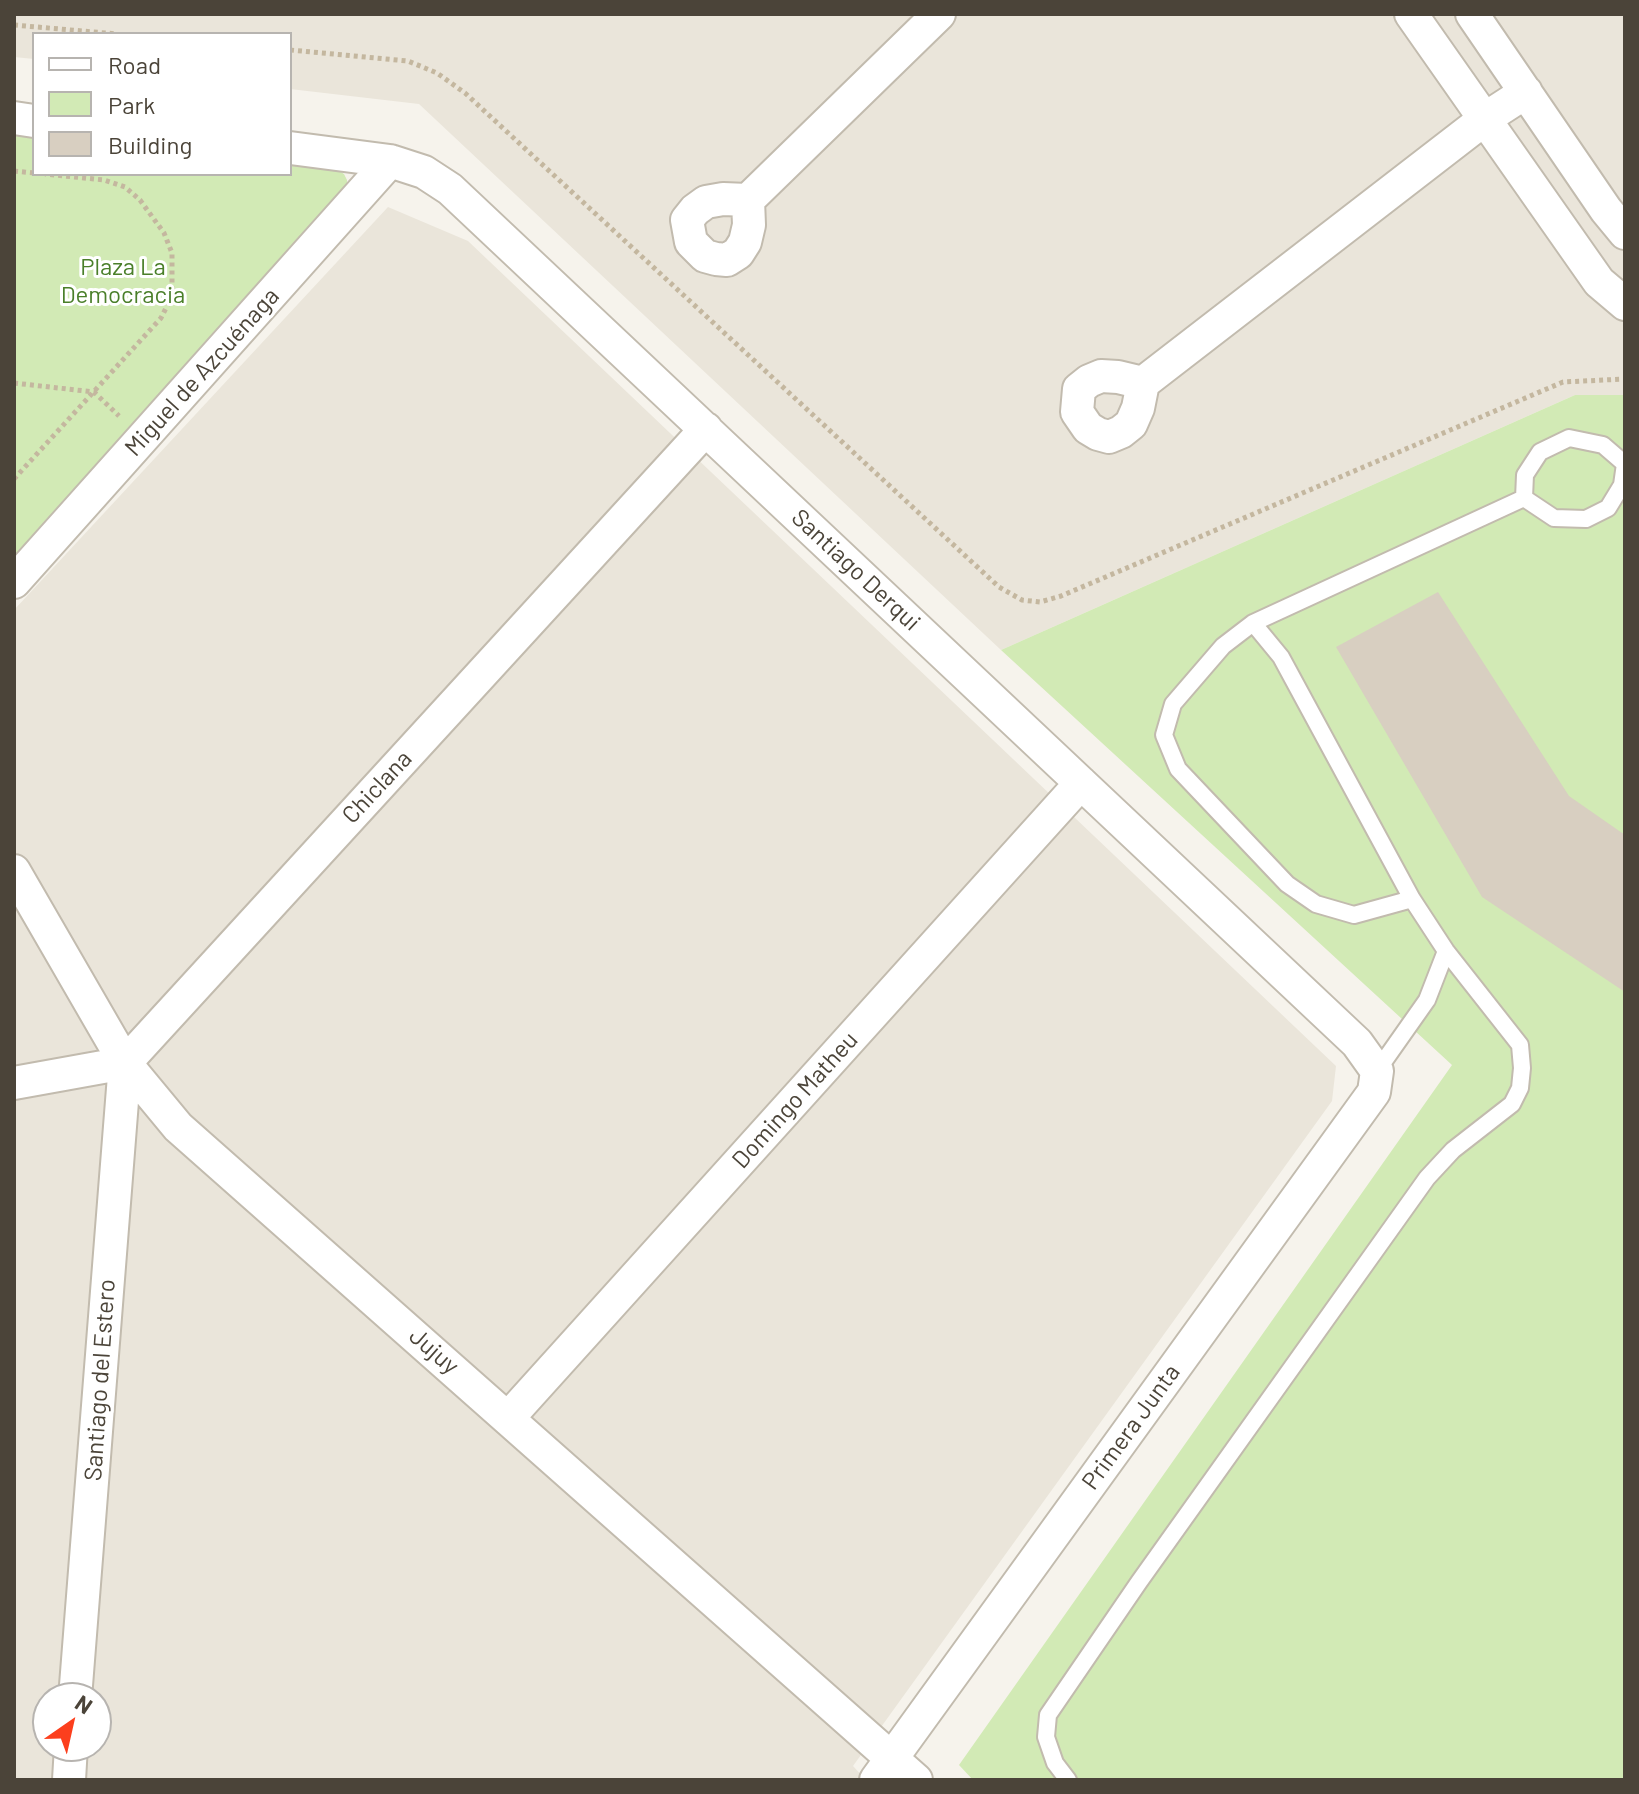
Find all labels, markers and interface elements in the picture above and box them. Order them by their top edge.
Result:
legend [32,32,292,176]
text: Road [108,50,161,79]
text: Park [108,90,155,119]
text: Building [108,130,192,159]
park label: Plaza La Democracia [61,253,185,309]
street label: Miguel de Azcuénaga [119,282,285,462]
street label: Santiago Derqui [786,503,926,637]
street label: Chiclana [336,745,418,829]
street label: Domingo Matheu [726,1026,864,1174]
street label: Santiago del Estero [79,1278,121,1482]
street label: Jujuy [403,1322,465,1380]
street label: Primera Junta [1076,1359,1186,1495]
north arrow [32,1682,112,1762]
text: N [71,1689,98,1719]

